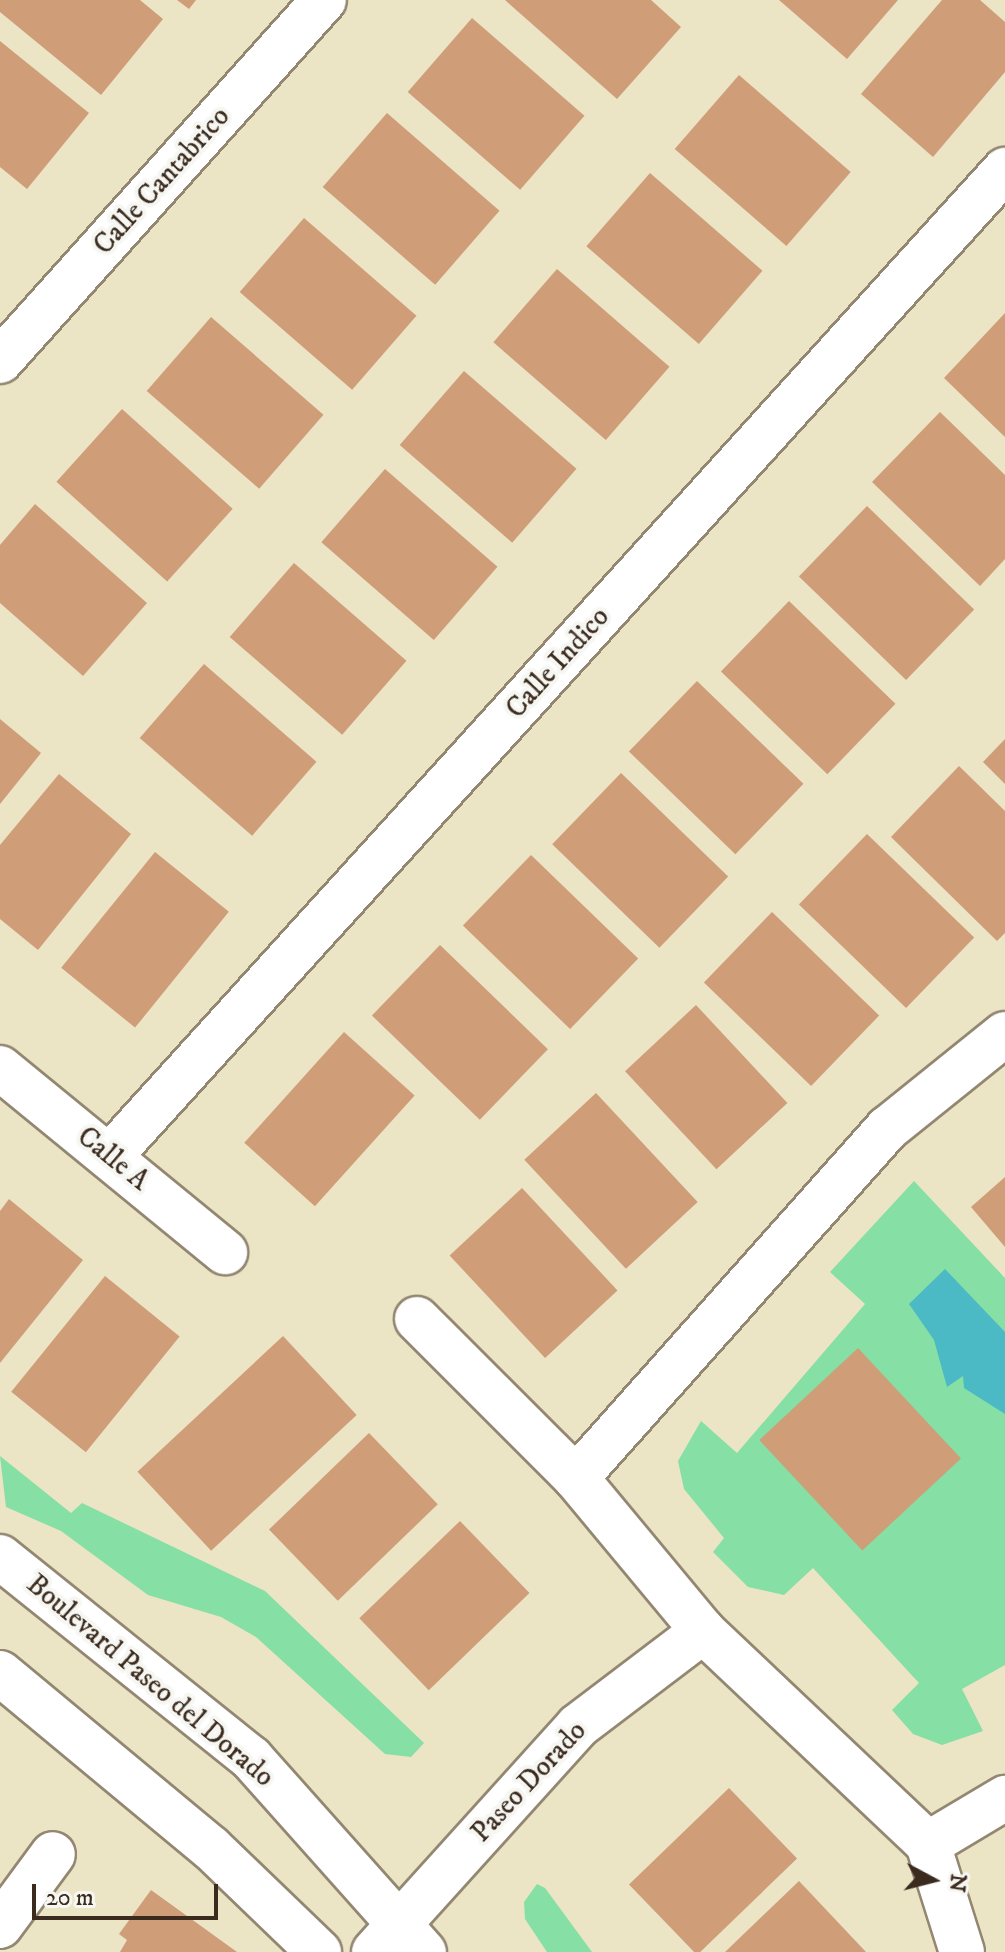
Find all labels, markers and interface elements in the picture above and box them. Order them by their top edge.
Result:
street label: Calle Cantabrico [87,100,237,262]
street label: Calle Indico [499,601,617,725]
street label: Calle A [70,1120,156,1198]
street label: Boulevard Paseo del Dorado [20,1568,280,1794]
street label: Paseo Dorado [465,1715,593,1849]
north arrow [893,1840,973,1920]
scale bar [36,1868,222,1918]
text: N [943,1872,972,1894]
text: 20 m [46,1883,94,1913]

